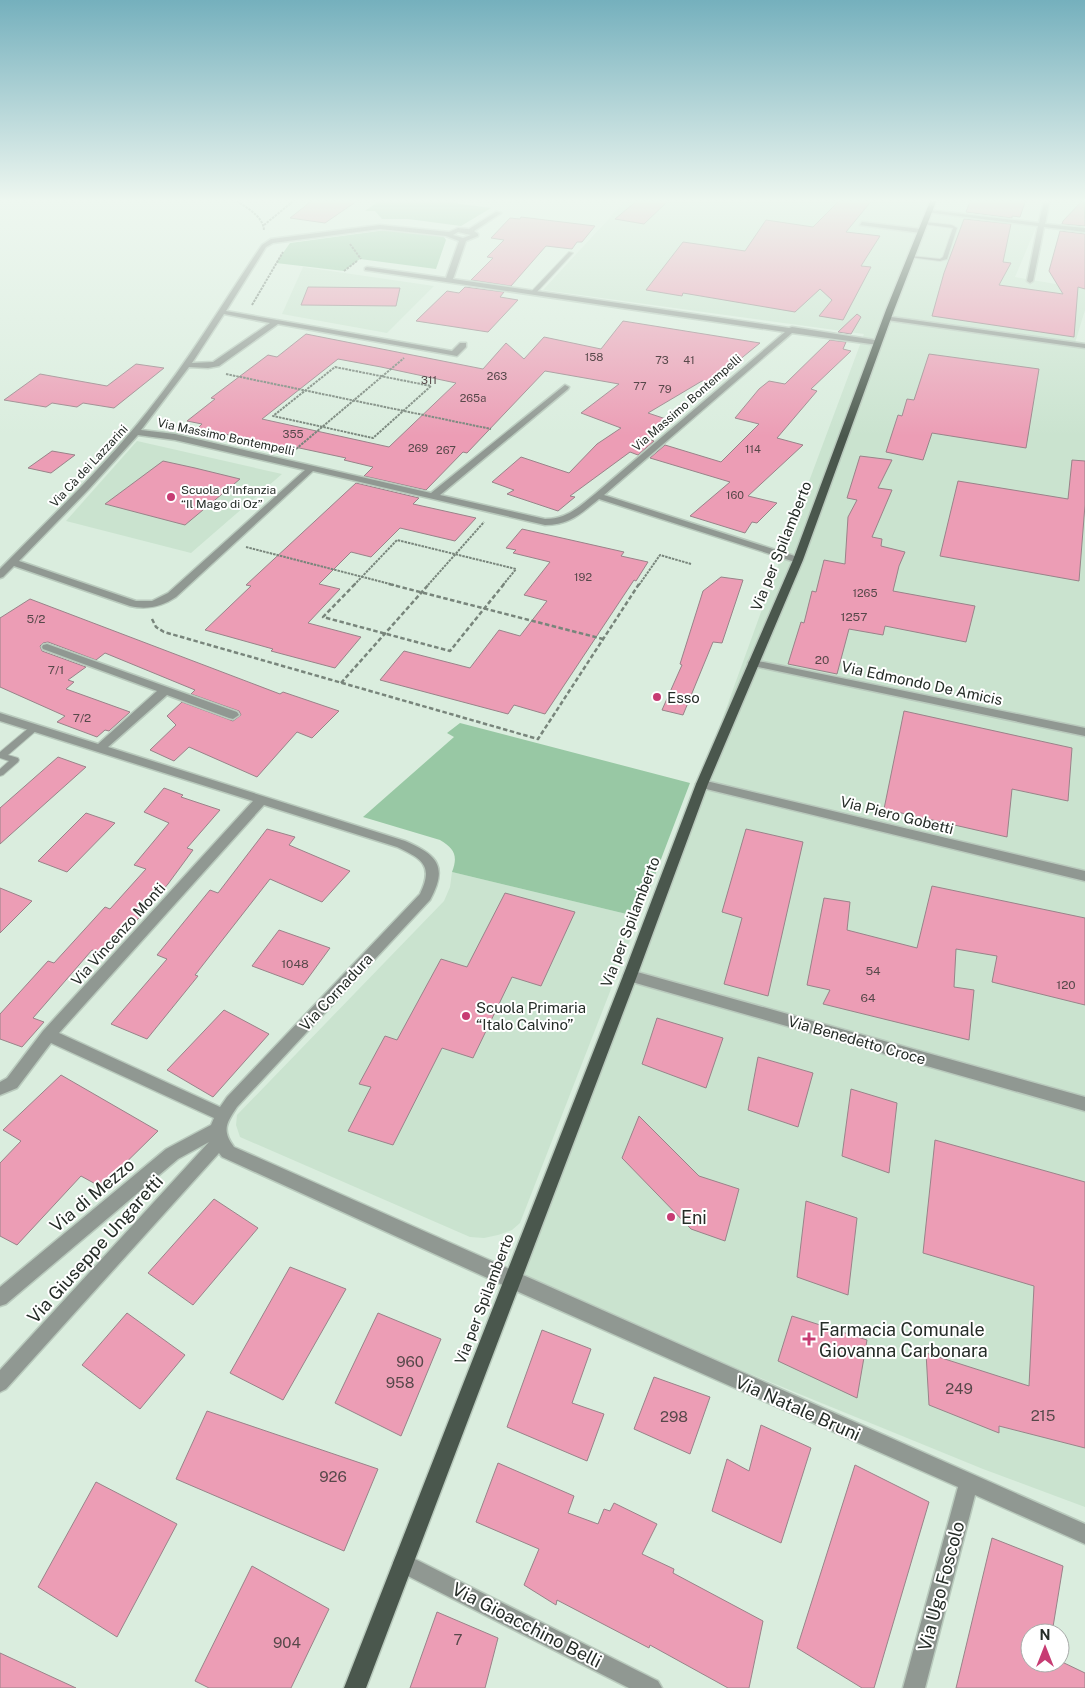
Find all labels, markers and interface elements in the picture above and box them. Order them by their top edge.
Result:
house number: 158 [585,351,603,363]
street label: Via Massimo Bontempelli [630,352,744,454]
house number: 73 [655,354,669,366]
house number: 41 [683,354,695,366]
house number: 263 [487,370,507,382]
house number: 311 [421,374,437,386]
house number: 77 [633,380,647,392]
house number: 79 [658,383,672,395]
house number: 265a [460,392,486,404]
street label: Via Massimo Bontempelli [156,416,296,458]
street label: Via Cà dei Lazzarini [47,422,131,510]
house number: 355 [282,428,304,440]
house number: 269 [408,442,428,454]
house number: 114 [745,443,761,455]
house number: 267 [436,444,456,456]
street label: Via per Spilamberto [747,479,815,613]
place label: Scuola d’Infanzia “Il Mago di Oz” [181,483,276,511]
house number: 160 [726,489,744,501]
marker: Scuola d’Infanzia “Il Mago di Oz” [165,491,177,503]
house number: 192 [574,571,592,583]
house number: 1265 [853,587,877,599]
house number: 1257 [841,610,867,624]
house number: 5/2 [26,612,46,626]
house number: 20 [815,653,829,667]
street label: Via Edmondo De Amicis [840,658,1004,708]
house number: 7/1 [48,663,64,677]
place label: Esso [667,689,700,706]
marker: Esso [651,691,663,703]
house number: 7/2 [73,711,91,725]
street label: Via Piero Gobetti [838,793,956,837]
street label: Via per Spilamberto [597,854,663,990]
street label: Via Vincenzo Monti [68,879,168,989]
street label: Via Cornadura [296,950,376,1034]
house number: 1048 [281,957,309,971]
house number: 54 [865,964,881,978]
house number: 120 [1056,978,1076,992]
house number: 64 [861,991,876,1005]
place label: Scuola Primaria “Italo Calvino” [476,999,586,1033]
marker: Scuola Primaria “Italo Calvino” [460,1010,472,1022]
street label: Via Benedetto Croce [786,1012,928,1068]
street label: Via di Mezzo [46,1154,138,1236]
street label: Via Giuseppe Ungaretti [23,1171,167,1327]
place label: Eni [681,1207,707,1228]
marker: Eni [665,1211,677,1223]
street label: Via per Spilamberto [451,1231,517,1367]
place label: Farmacia Comunale Giovanna Carbonara [819,1319,988,1361]
marker: Farmacia Comunale Giovanna Carbonara [803,1333,815,1345]
house number: 960 [396,1353,424,1370]
street label: Via Natale Bruni [732,1371,864,1445]
house number: 958 [386,1374,414,1391]
house number: 249 [945,1380,973,1397]
house number: 215 [1031,1407,1055,1424]
house number: 298 [660,1408,688,1425]
house number: 926 [319,1468,347,1485]
street label: Via Ugo Foscolo [914,1519,968,1653]
street label: Via Gioacchino Belli [449,1578,605,1672]
north arrow [1020,1623,1070,1673]
text: N [1040,1627,1050,1643]
house number: 7 [453,1631,463,1648]
house number: 904 [273,1634,301,1651]

